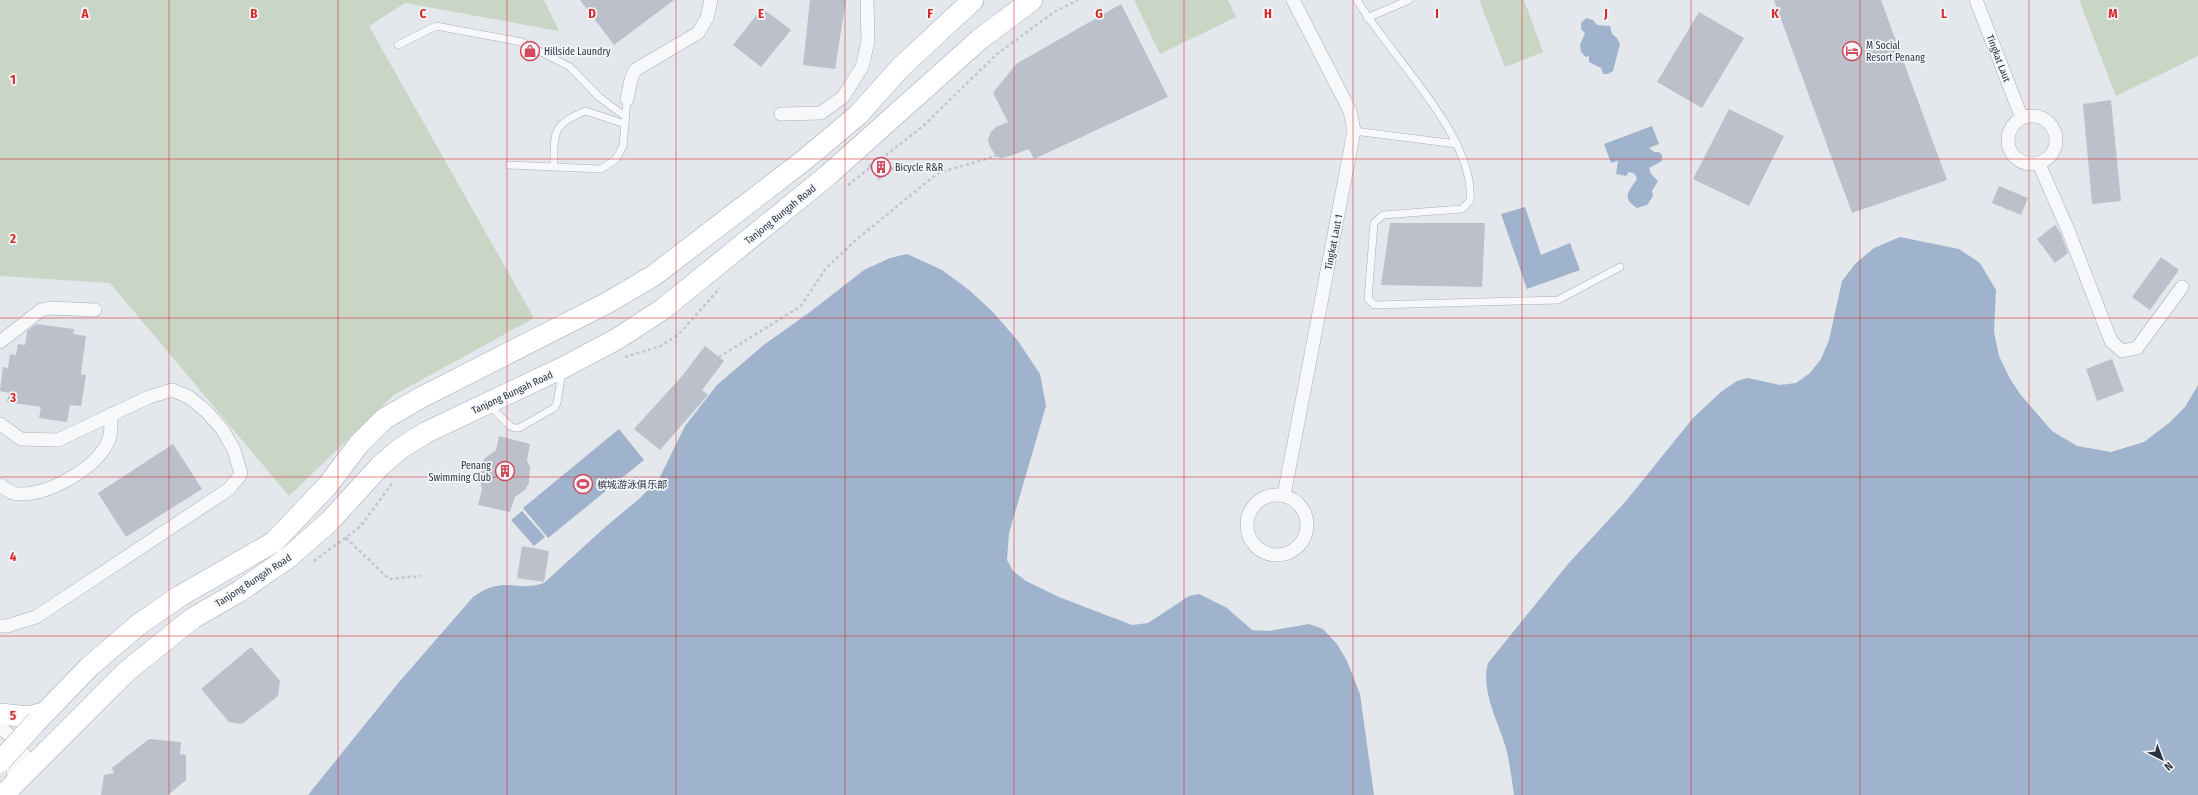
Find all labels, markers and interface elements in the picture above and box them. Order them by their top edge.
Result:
text: A [80,6,89,21]
text: B [250,6,258,21]
text: C [420,6,427,21]
text: D [588,6,596,21]
text: E [758,6,764,21]
text: F [927,6,933,21]
text: G [1095,6,1103,21]
text: H [1264,6,1272,21]
text: I [1435,6,1439,21]
text: J [1603,6,1608,21]
text: K [1771,6,1779,21]
text: L [1941,6,1947,21]
text: M [2108,6,2118,21]
street label: Tingkat Laut [1984,33,2013,84]
shop icon: Hillside Laundry [519,40,541,62]
hotel icon: M Social Resort Penang [1841,40,1863,62]
place label: M Social Resort Penang [1866,40,1925,64]
place label: Hillside Laundry [544,46,611,58]
text: 1 [10,72,16,87]
building icon: Bicycle R&R [870,156,892,178]
place label: Bicycle R&R [895,162,944,174]
street label: Tanjong Bungah Road [743,182,819,247]
street label: Tingkat Laut 1 [1323,213,1345,271]
text: 2 [9,231,16,246]
street label: Tanjong Bungah Road [470,369,555,417]
text: 3 [9,390,16,405]
place label: Penang Swimming Club [429,460,491,484]
building icon: Penang Swimming Club [494,460,516,482]
sports icon: 槟城游泳俱乐部 [572,473,594,495]
place label: 槟城游泳俱乐部 [597,479,667,491]
text: 4 [10,549,17,564]
street label: Tanjong Bungah Road [213,552,294,610]
text: 5 [10,708,16,723]
north arrow [2142,739,2182,779]
text: N [2162,759,2175,773]

